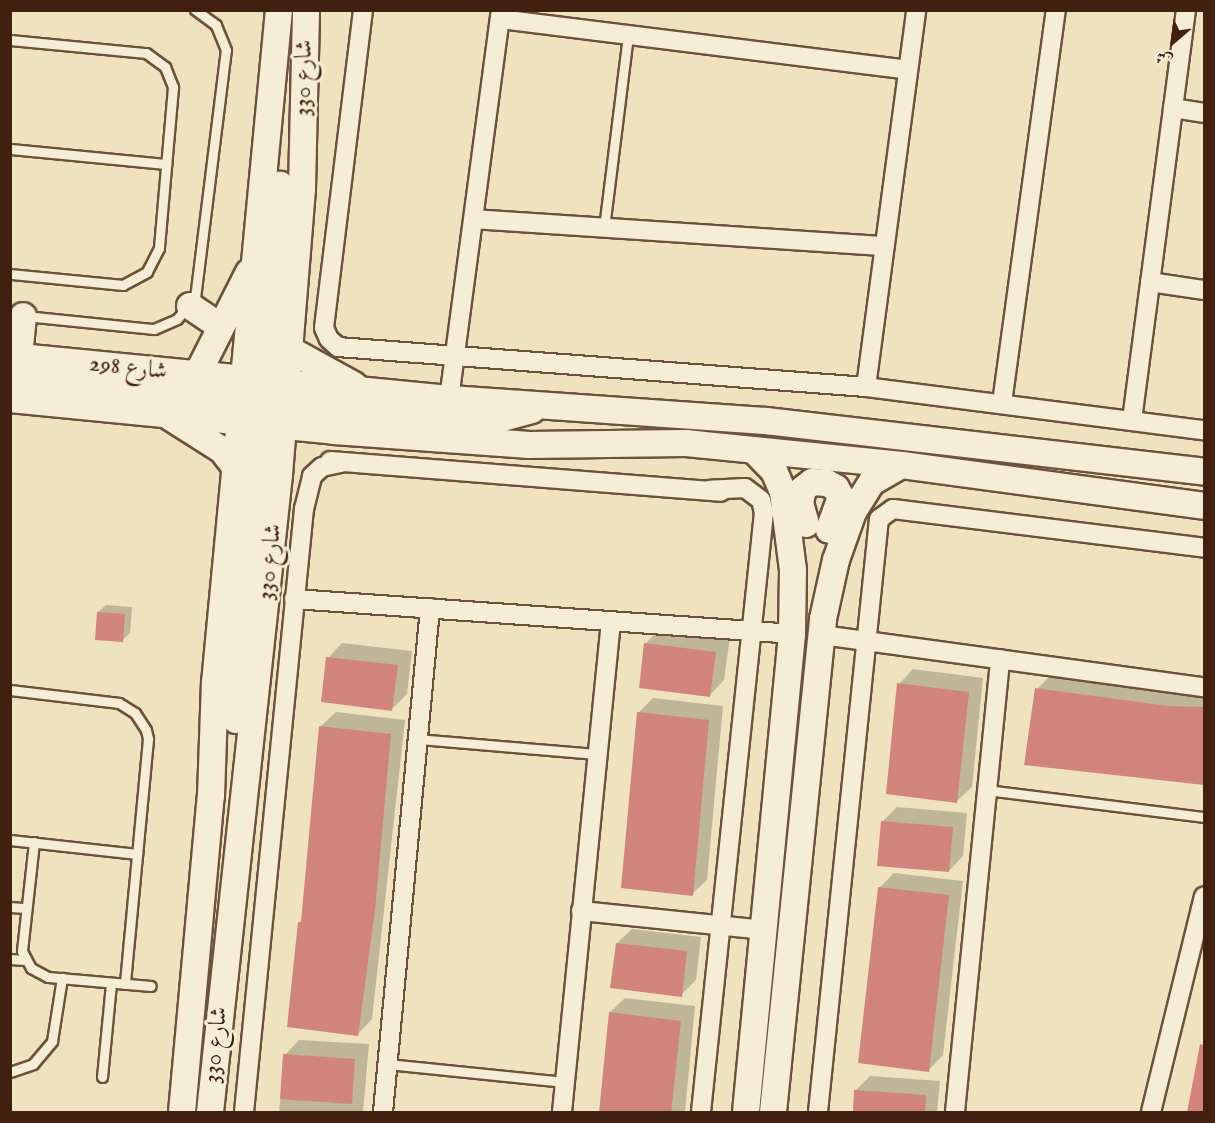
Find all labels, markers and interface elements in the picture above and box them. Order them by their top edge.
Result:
north arrow [1143,12,1203,72]
street label: شارع 330 [289,39,319,117]
text: ش [1153,45,1176,70]
street label: شارع 298 [88,350,168,386]
street label: شارع 330 [252,522,288,602]
street label: شارع 330 [198,1005,234,1085]

